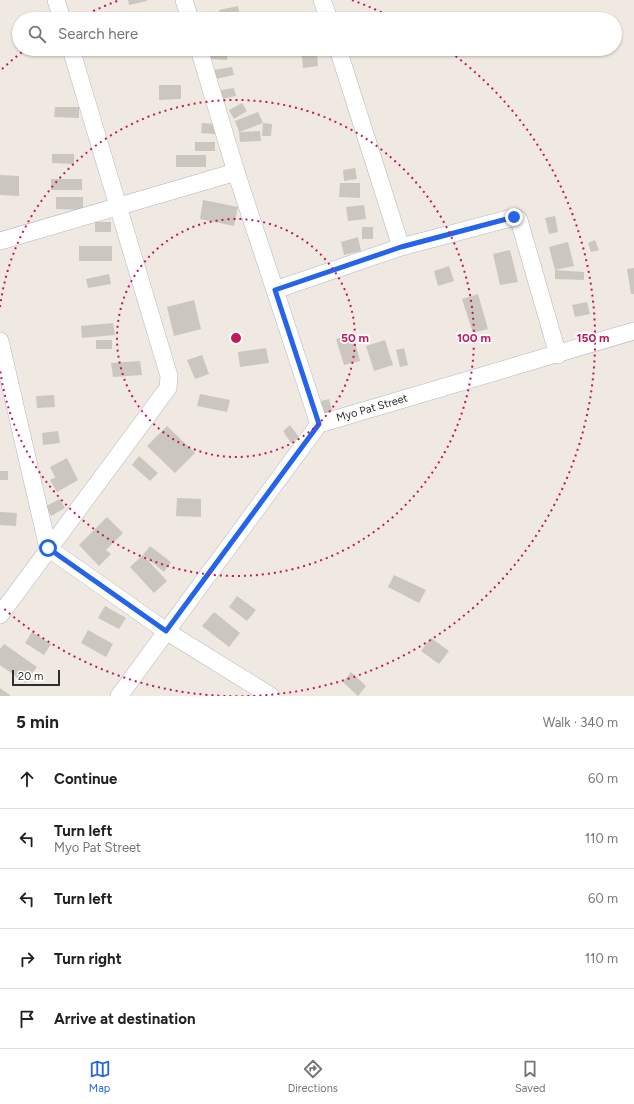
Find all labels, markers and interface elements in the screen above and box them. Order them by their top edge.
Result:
search box [12,12,622,56]
icon: search [26,23,48,45]
text: Search here [58,25,138,43]
route end [505,208,523,226]
centre of rings [229,331,243,345]
text: 50 m [341,331,369,345]
text: 100 m [457,331,491,345]
text: 150 m [576,331,610,345]
street label: Myo Pat Street [335,392,409,424]
route start [39,539,57,557]
scale bar [12,668,60,687]
text: 20 m [18,670,43,683]
text: 5 min [16,712,59,732]
text: Walk · 340 m [543,715,618,730]
icon: ahead [16,768,38,790]
text: Continue [54,770,117,788]
text: 60 m [588,771,618,786]
text: Turn left [54,822,112,840]
icon: left [16,828,38,850]
text: 110 m [585,831,618,846]
text: Myo Pat Street [54,840,141,855]
icon: left [16,888,38,910]
text: Turn left [54,890,112,908]
text: 60 m [588,891,618,906]
icon: right [16,948,38,970]
text: Turn right [54,950,122,968]
text: 110 m [585,951,618,966]
icon: arrive [16,1008,38,1030]
text: Arrive at destination [54,1010,195,1028]
tab: Map [89,1058,111,1095]
tab: Directions [288,1058,338,1095]
tab: Saved [515,1058,545,1095]

